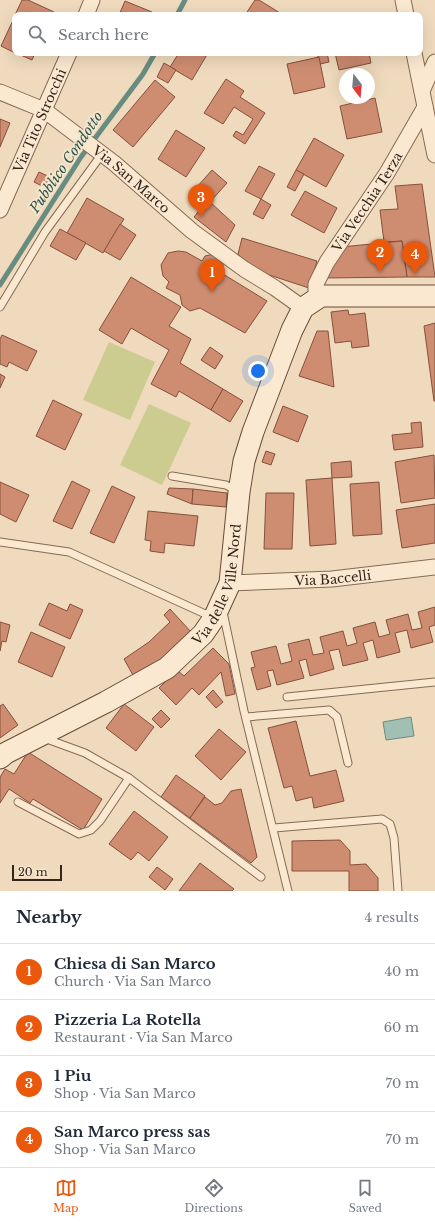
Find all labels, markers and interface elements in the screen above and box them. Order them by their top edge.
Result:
search box [12,12,423,56]
icon: search [26,23,48,45]
text: Search here [58,25,149,44]
street label: Via Tito Strocchi [9,65,70,176]
north arrow [339,68,375,104]
water label: Pubblico Condotto [25,108,107,217]
street label: Via San Marco [88,141,173,217]
street label: Via Vecchia Terza [328,148,407,256]
pin: 3 [188,184,214,217]
pin: 2 [367,239,393,272]
pin: 4 [402,241,428,274]
pin: 1 [199,259,225,292]
your location [248,361,268,381]
street label: Via delle Ville Nord [188,523,245,650]
street label: Via Baccelli [293,566,373,590]
scale bar [12,863,62,882]
text: 20 m [18,865,48,879]
text: Nearby [16,907,82,928]
text: 4 results [365,909,419,926]
text: Chiesa di San Marco [54,954,216,973]
text: 1 [26,963,32,980]
text: 40 m [384,963,419,980]
text: Church · Via San Marco [54,973,211,990]
text: Pizzeria La Rotella [54,1010,201,1029]
text: 2 [25,1019,33,1036]
text: 60 m [384,1019,419,1036]
text: Restaurant · Via San Marco [54,1029,233,1046]
text: 1 Piu [54,1066,91,1085]
text: 3 [25,1075,33,1092]
text: 70 m [386,1075,419,1092]
text: Shop · Via San Marco [54,1085,196,1102]
text: San Marco press sas [54,1122,210,1141]
text: 4 [25,1131,33,1148]
text: 70 m [386,1131,419,1148]
text: Shop · Via San Marco [54,1141,196,1158]
tab: Map [53,1177,79,1215]
tab: Directions [184,1177,243,1215]
tab: Saved [349,1177,382,1215]

